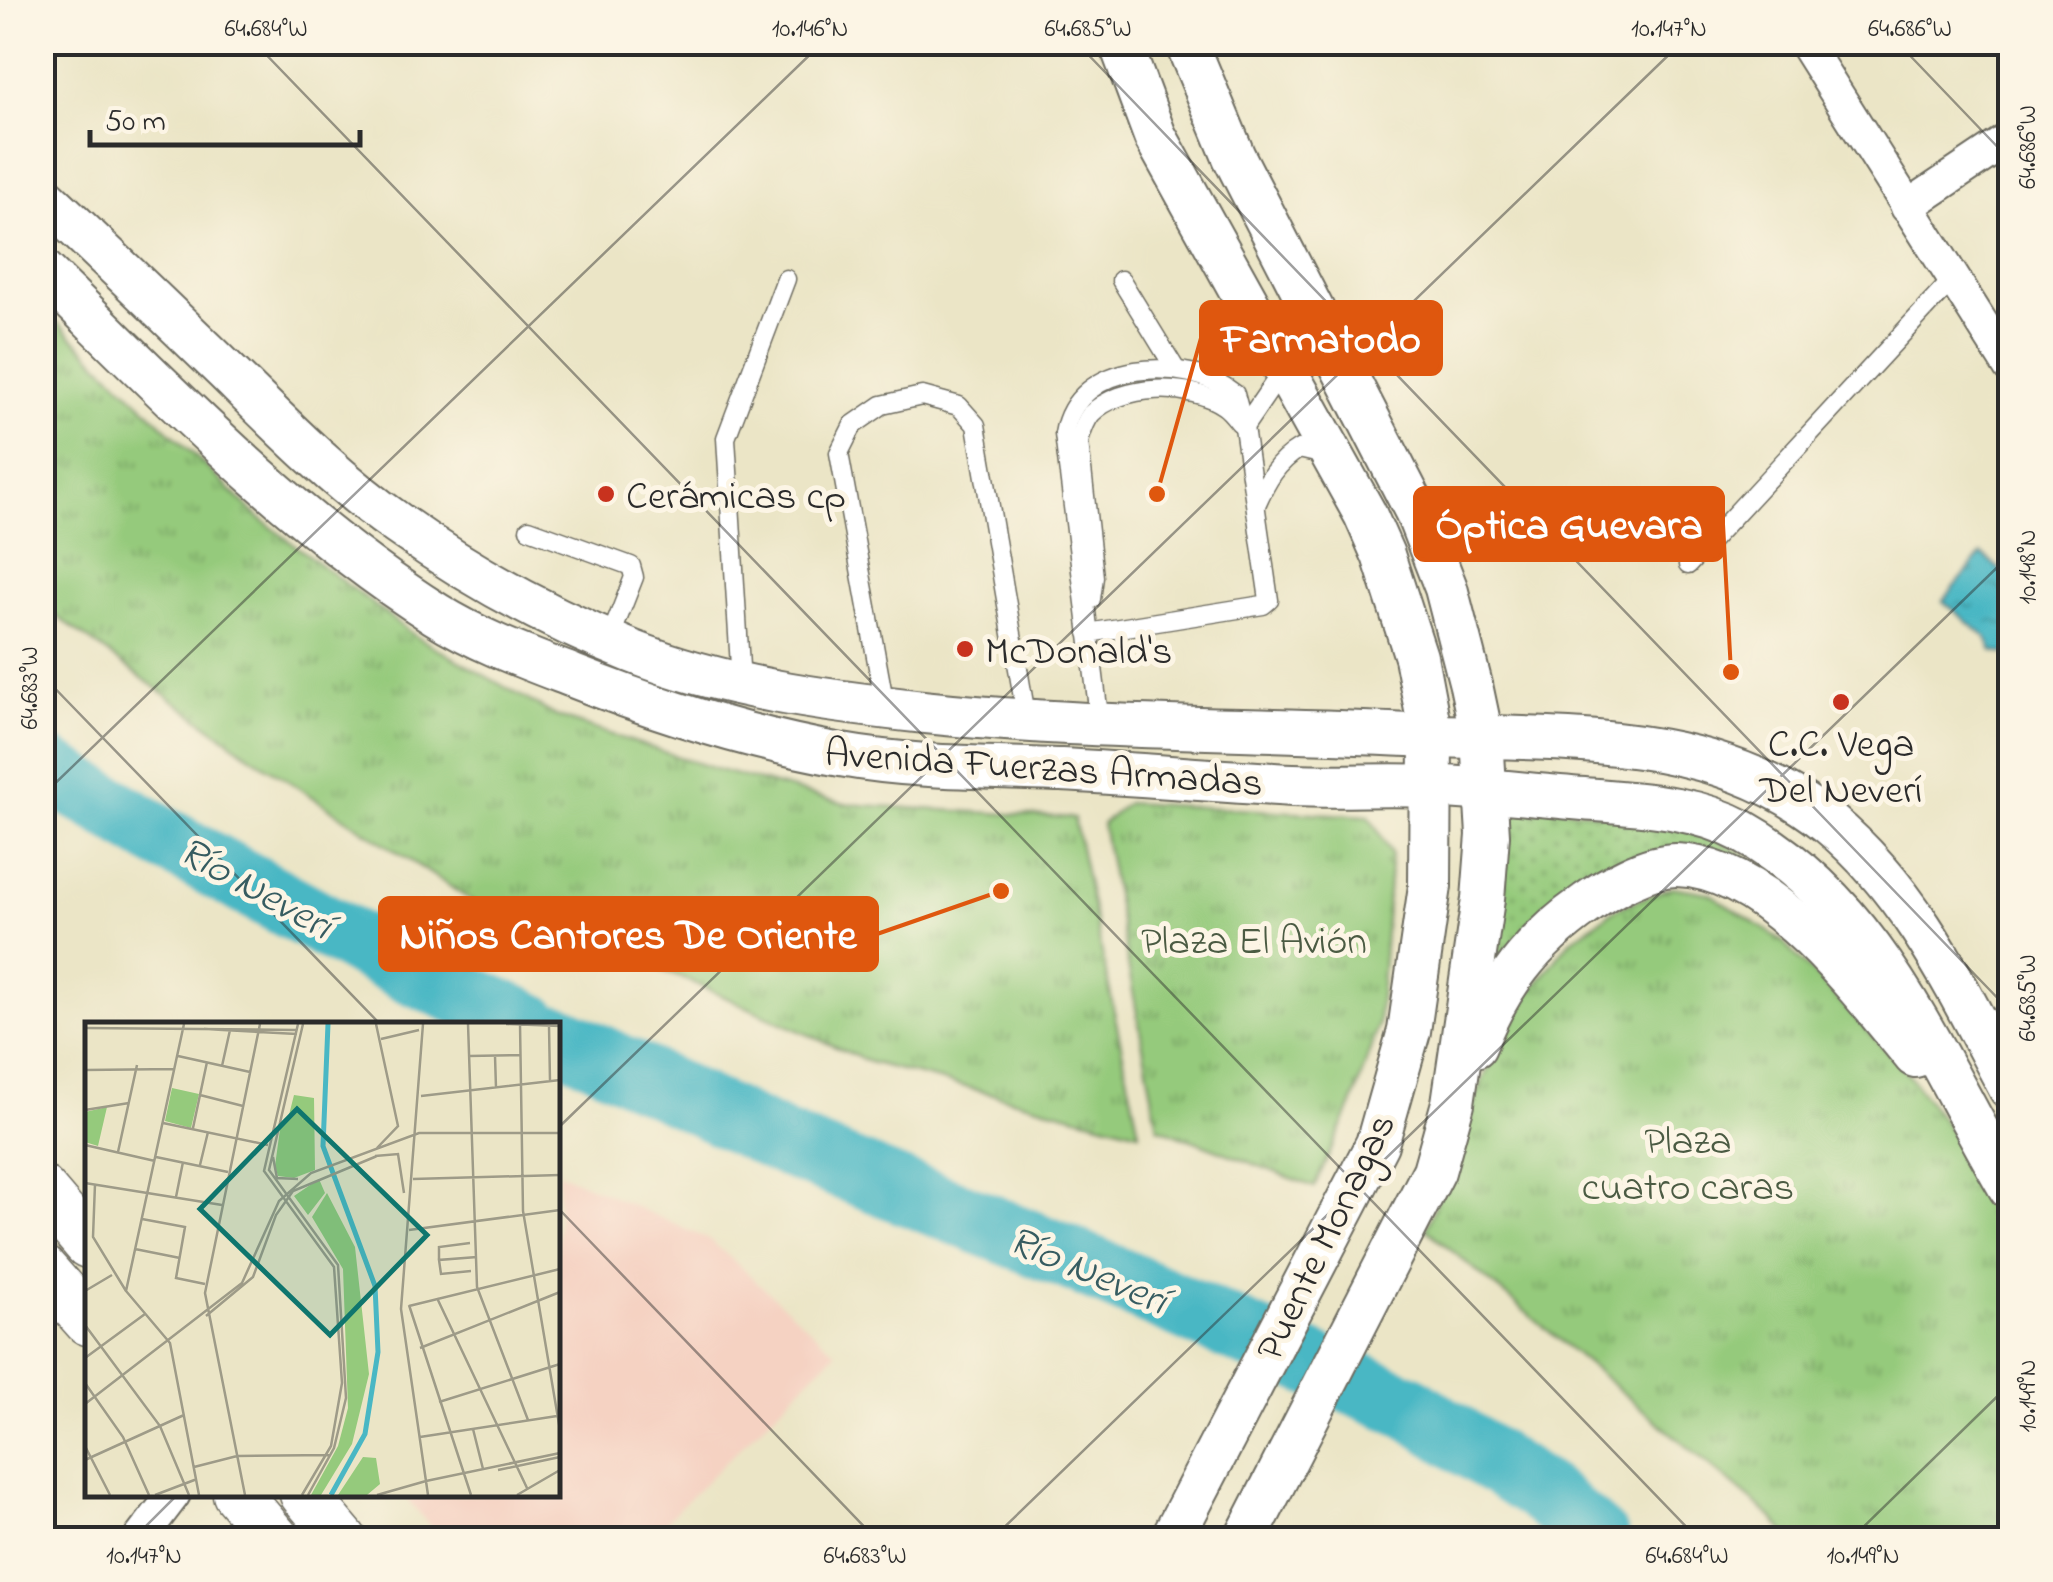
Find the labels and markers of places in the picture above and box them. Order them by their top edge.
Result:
callout: Farmatodo [1201,302,1441,374]
place label: Cerámicas cp [626,469,846,528]
marker: Cerámicas cp [595,483,617,505]
callout: Óptica Guevara [1415,488,1723,560]
place label: McDonald's [985,624,1172,683]
marker: McDonald's [954,638,976,660]
marker: C.C. Vega Del Neverí [1830,691,1852,713]
place label: C.C. Vega Del Neverí [1758,717,1923,822]
callout: Niños Cantores De Oriente [380,898,877,970]

